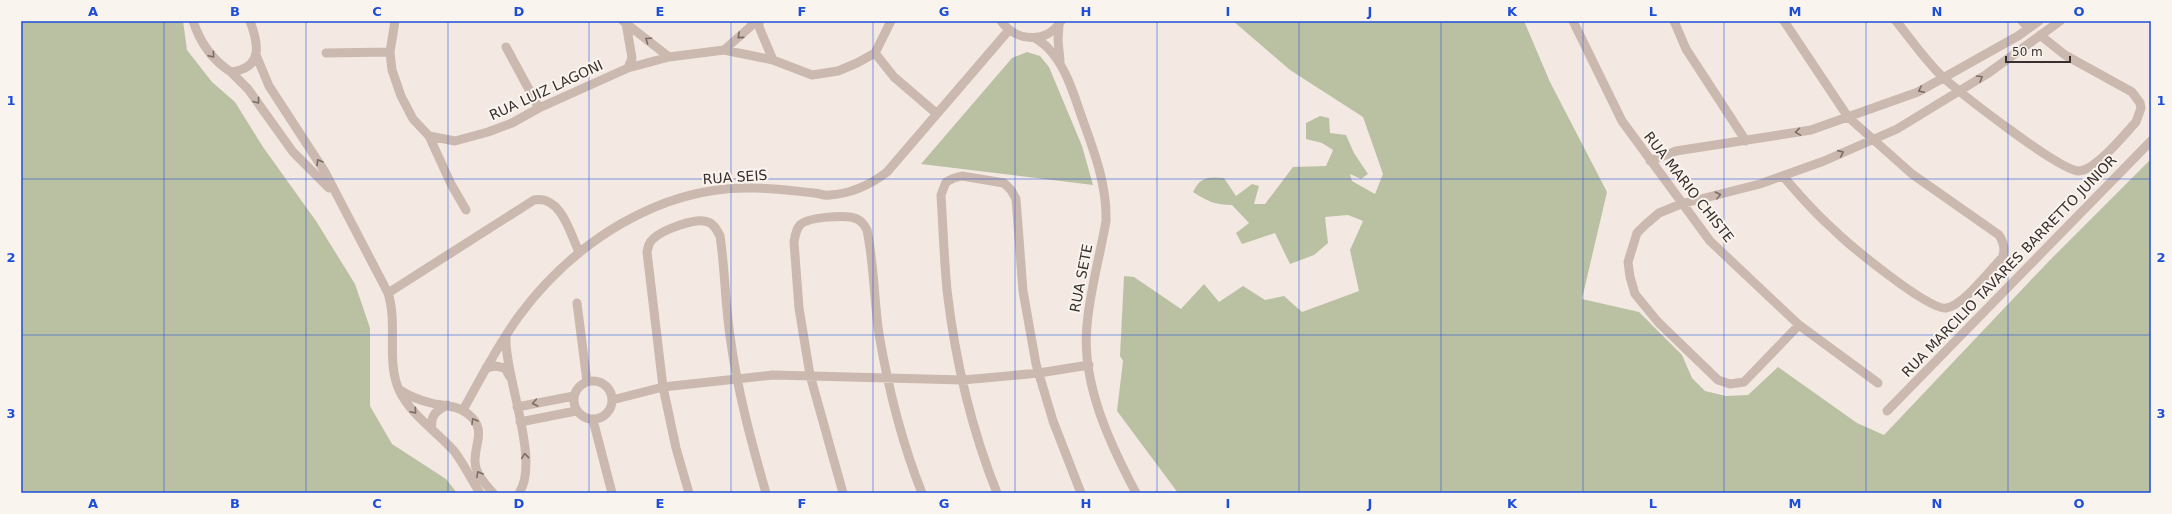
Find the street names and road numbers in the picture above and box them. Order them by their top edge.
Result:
street label: RUA LUIZ LAGONI [487,57,605,123]
street label: RUA MARIO CHISTE [1641,129,1737,245]
street label: RUA MARCILIO TAVARES BARRETTO JUNIOR [1898,152,2120,380]
street label: RUA SEIS [702,167,768,187]
street label: RUA SETE [1067,243,1095,313]

